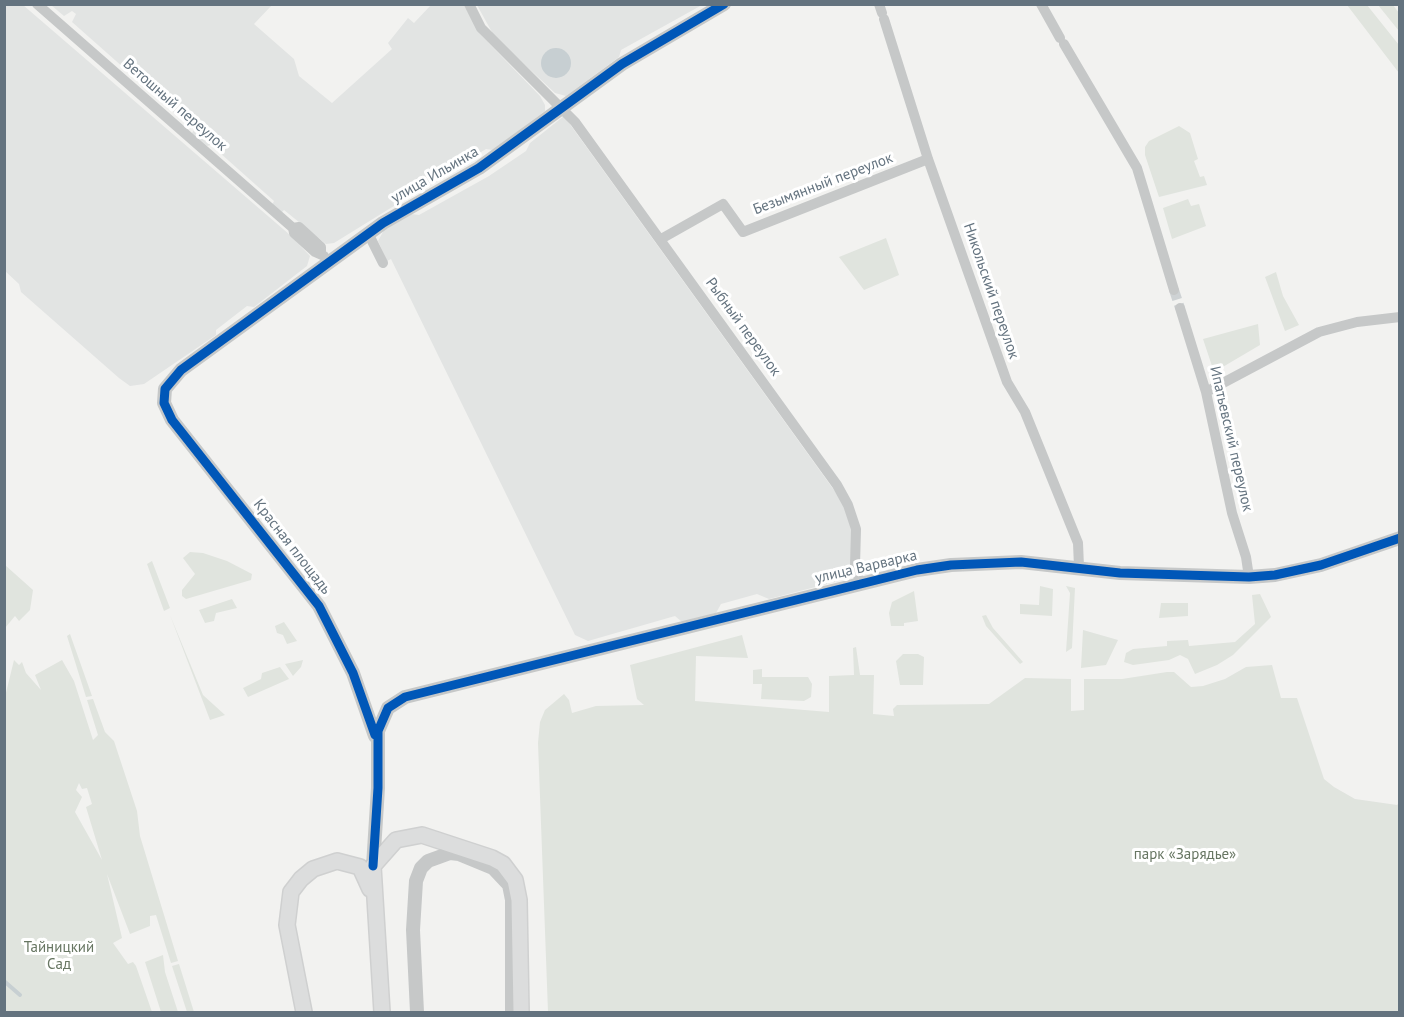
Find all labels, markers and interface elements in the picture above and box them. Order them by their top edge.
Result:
street label: Ветошный переулок [119,55,231,155]
street label: улица Ильинка [388,143,482,207]
street label: Безымянный переулок [751,149,895,219]
street label: Никольский переулок [959,221,1023,361]
street label: Рыбный переулок [701,275,785,379]
street label: Ипатьевский переулок [1206,365,1256,513]
street label: Красная площадь [249,496,335,598]
street label: улица Варварка [813,547,919,587]
park label: парк «Зарядье» [1134,846,1236,864]
park label: Тайницкий Сад [24,939,94,974]

